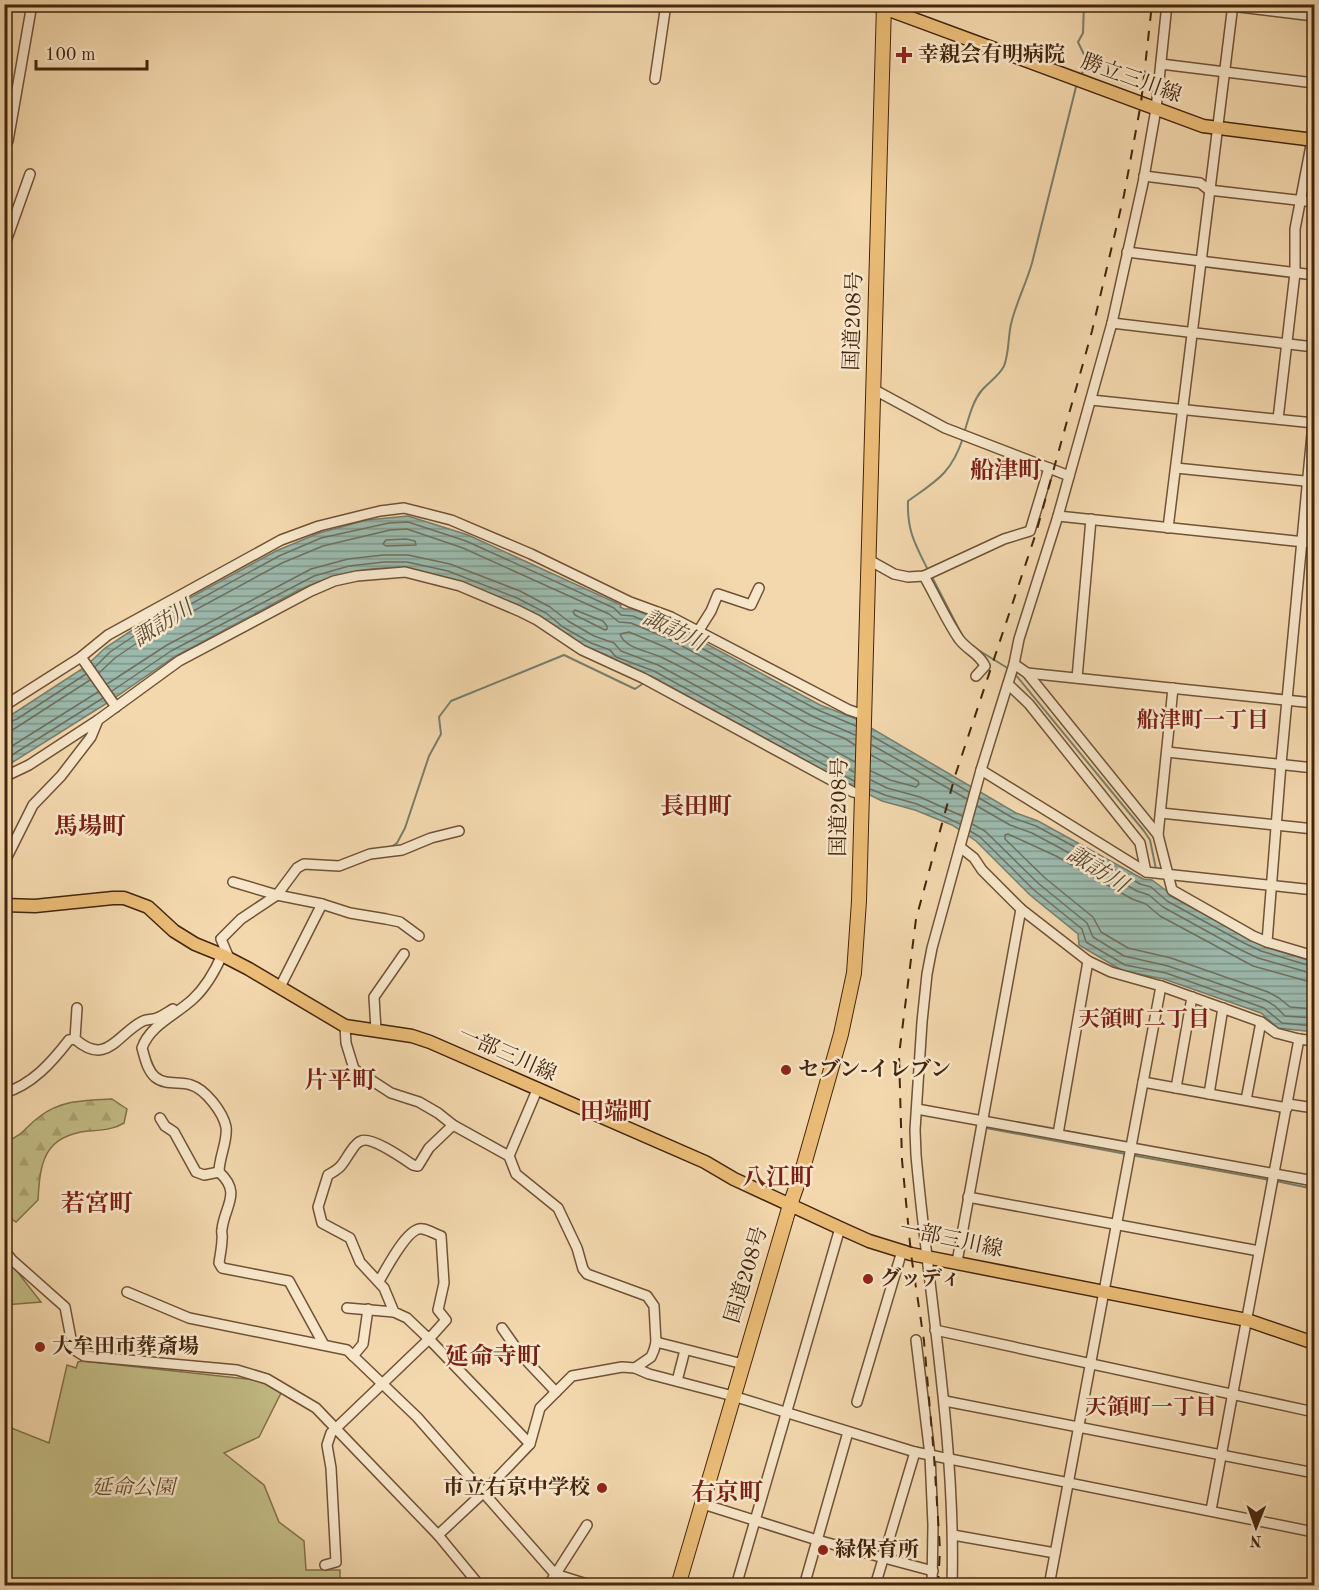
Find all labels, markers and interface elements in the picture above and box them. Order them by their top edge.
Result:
scale bar [36,33,147,71]
place label: 幸親会有明病院 [918,42,1065,66]
text: 100 m [45,46,96,64]
marker: 幸親会有明病院 [895,46,913,64]
street label: 勝立三川線 [1078,49,1185,107]
street label: 国道208号 [840,271,866,371]
district label: 船津町 [970,457,1042,484]
water label: 諏訪川 [128,594,199,651]
water label: 諏訪川 [640,605,711,656]
district label: 船津町一丁目 [1137,708,1269,732]
street label: 国道208号 [827,757,851,857]
district label: 長田町 [660,793,732,820]
district label: 馬場町 [54,813,126,840]
water label: 諏訪川 [1063,841,1134,898]
district label: 天領町二丁目 [1078,1007,1210,1031]
street label: 一部三川線 [455,1022,560,1086]
place label: セブン-イレブン [798,1058,951,1081]
marker: セブン-イレブン [779,1063,793,1077]
district label: 片平町 [304,1067,376,1094]
district label: 田端町 [580,1098,652,1125]
district label: 八江町 [742,1164,814,1191]
district label: 若宮町 [61,1190,133,1217]
street label: 一部三川線 [897,1217,1005,1261]
street label: 国道208号 [720,1224,772,1326]
place label: グッディ [880,1267,961,1290]
marker: グッディ [861,1272,875,1286]
place label: 大牟田市葬斎場 [52,1335,199,1358]
marker: 大牟田市葬斎場 [33,1340,47,1354]
district label: 延命寺町 [445,1343,541,1370]
district label: 天領町一丁目 [1085,1395,1217,1419]
park label: 延命公園 [91,1476,178,1499]
place label: 市立右京中学校 [443,1476,590,1499]
district label: 右京町 [691,1479,763,1506]
marker: 市立右京中学校 [595,1481,609,1495]
north arrow [1226,1497,1286,1557]
text: N [1249,1532,1262,1548]
place label: 緑保育所 [835,1538,919,1561]
marker: 緑保育所 [816,1543,830,1557]

